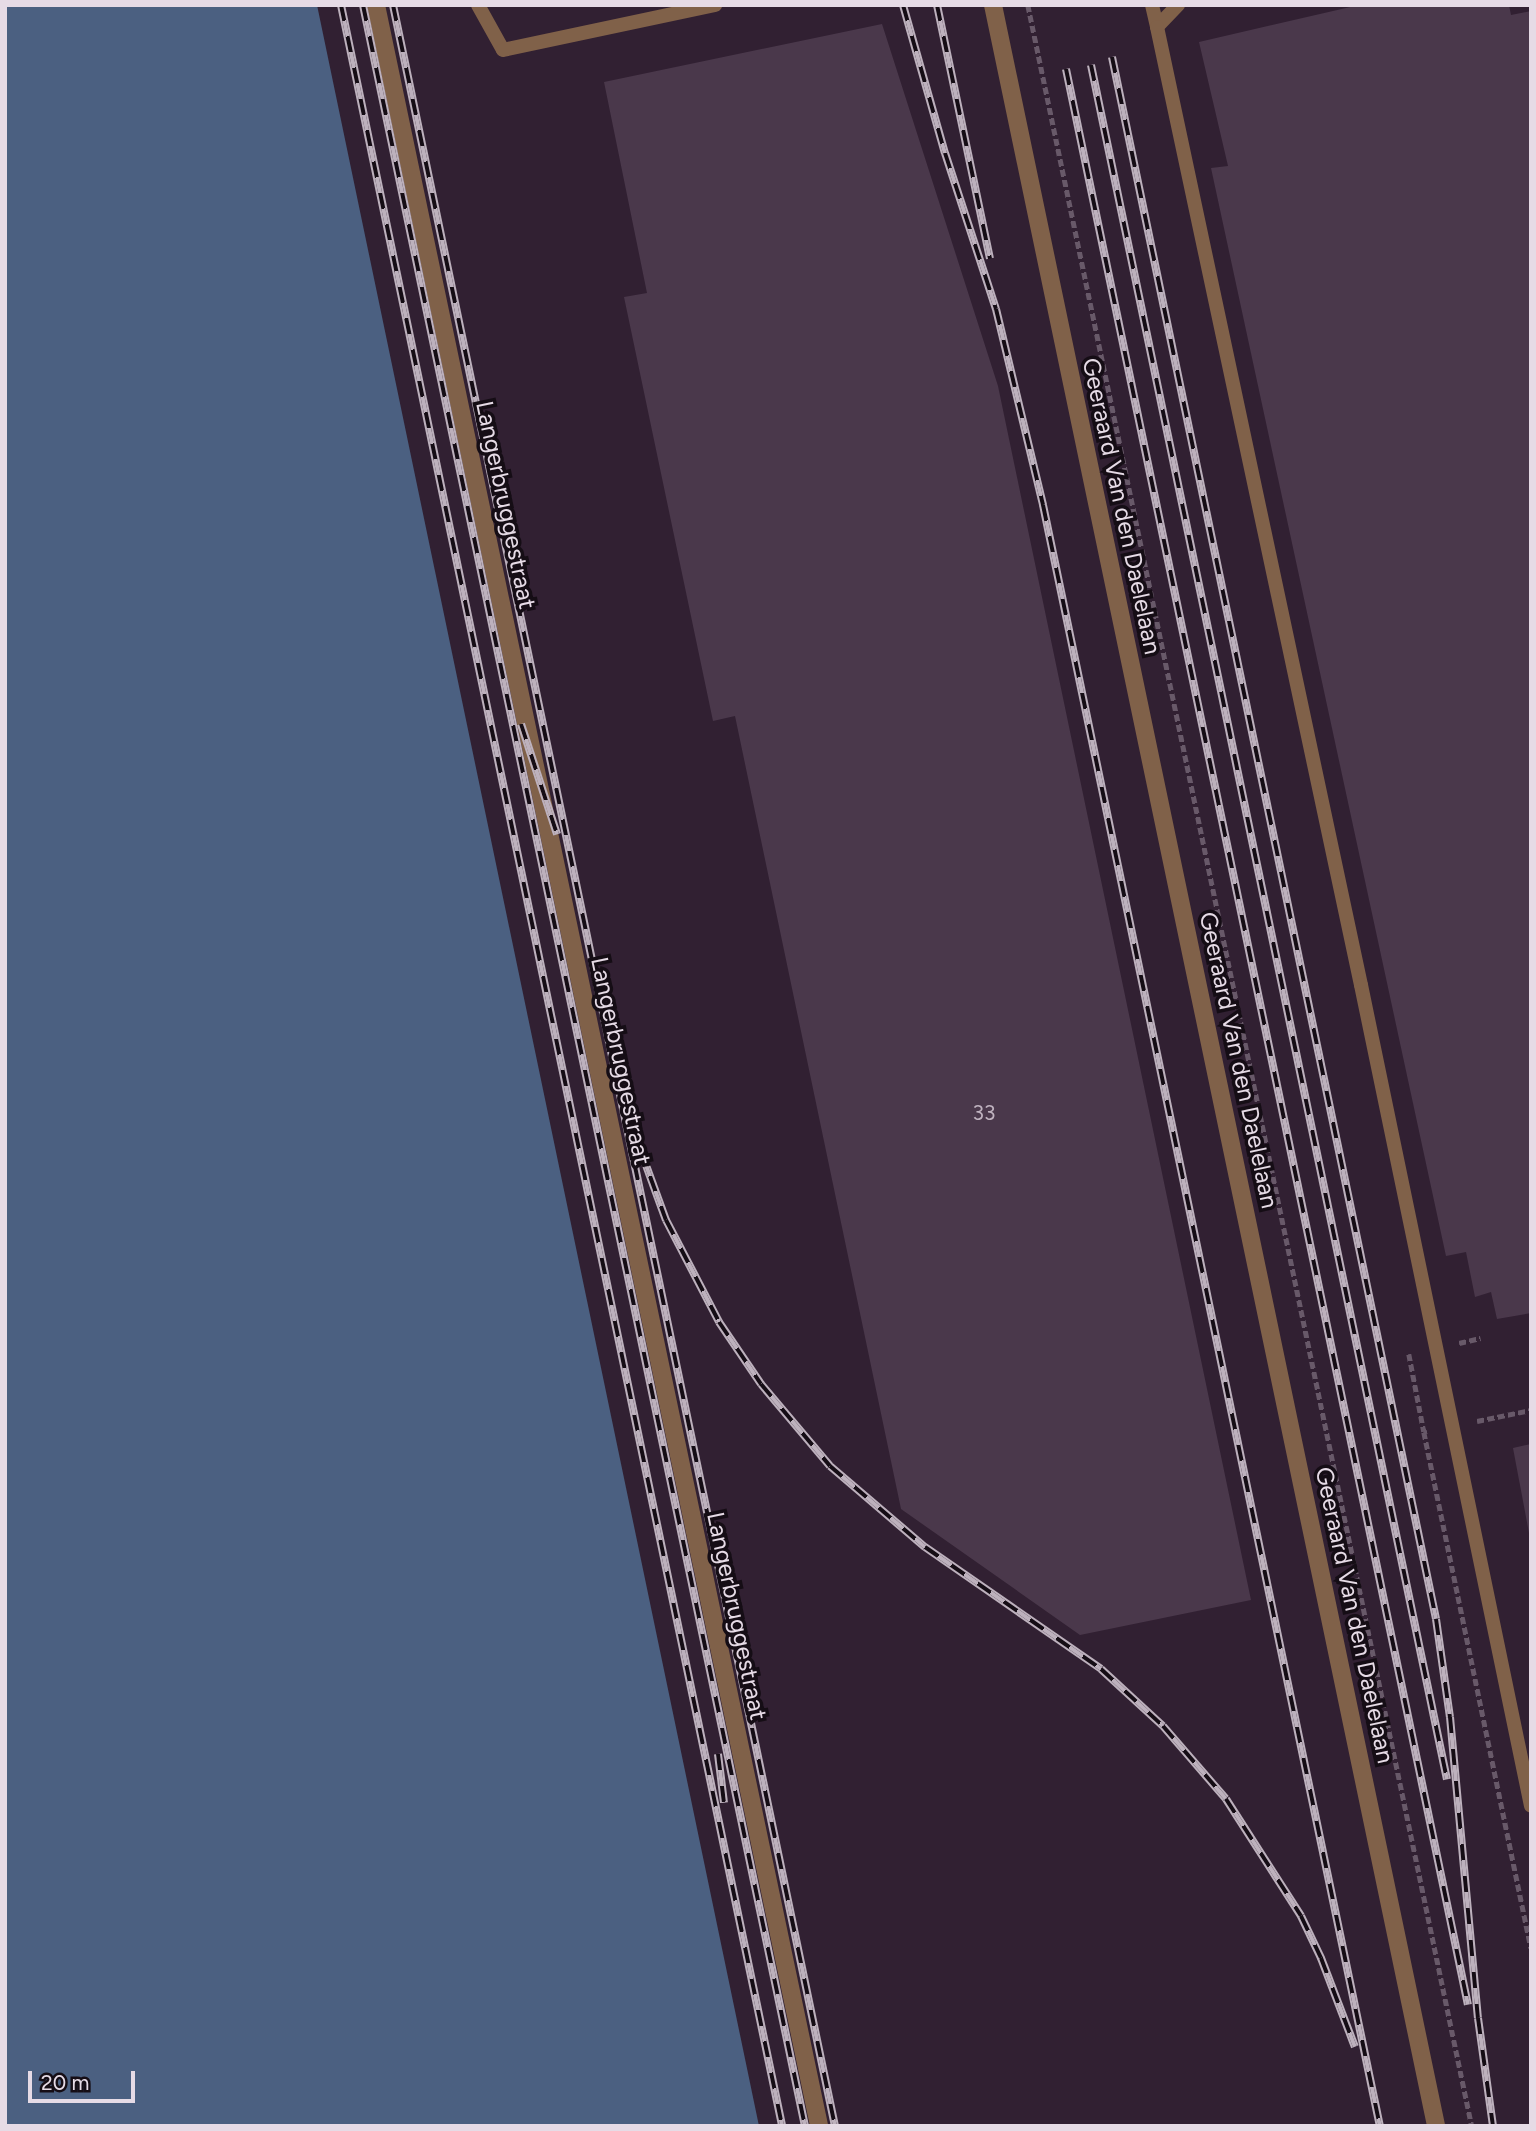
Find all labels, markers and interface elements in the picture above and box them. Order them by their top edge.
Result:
street label: Geeraard Van den Daelelaan [1076,355,1168,657]
street label: Langerbruggestraat [470,398,542,612]
street label: Geeraard Van den Daelelaan [1193,909,1285,1211]
street label: Langerbruggestraat [585,954,657,1168]
house number: 33 [973,1100,995,1126]
street label: Geeraard Van den Daelelaan [1309,1464,1401,1766]
street label: Langerbruggestraat [701,1509,773,1723]
scale bar [32,2058,138,2102]
text: 20 m [41,2070,89,2095]

